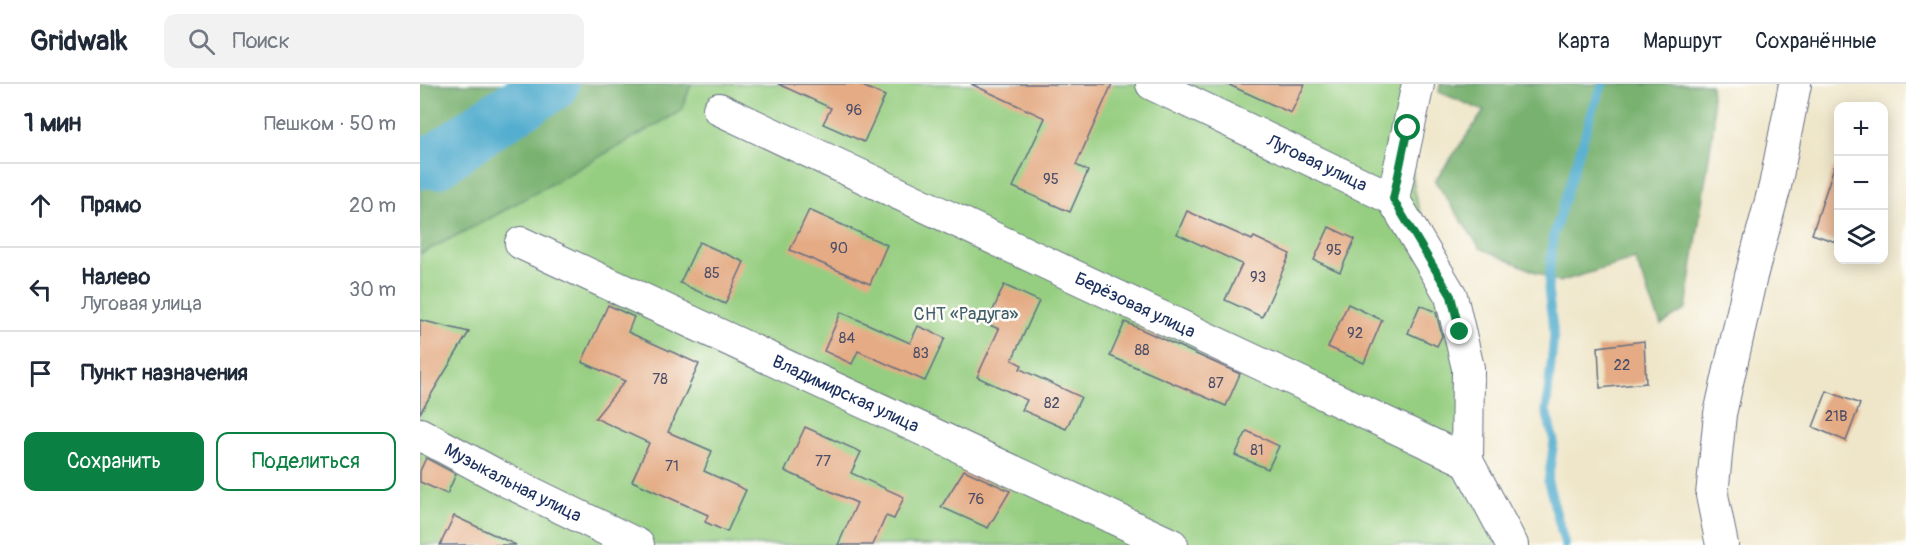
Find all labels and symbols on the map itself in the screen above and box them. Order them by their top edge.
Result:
house number: 96 [846,101,862,120]
route start [1394,114,1420,140]
street label: Луговая улица [1262,129,1371,197]
house number: 95 [1043,170,1059,189]
house number: 90 [830,239,848,258]
house number: 95 [1326,241,1342,260]
house number: 85 [704,264,720,283]
street label: Берёзовая улица [1071,267,1199,343]
house number: 93 [1250,268,1266,287]
park label: СНТ «Радуга» [914,303,1018,326]
route end [1446,318,1472,344]
house number: 92 [1347,324,1363,343]
house number: 84 [839,329,855,348]
house number: 88 [1134,341,1150,360]
house number: 83 [913,344,929,363]
street label: Владимирская улица [769,350,923,438]
house number: 22 [1614,356,1630,375]
house number: 78 [652,370,668,389]
house number: 87 [1208,374,1224,393]
house number: 82 [1044,394,1060,413]
house number: 21В [1825,407,1847,426]
street label: Музыкальная улица [441,438,585,527]
house number: 81 [1250,441,1264,460]
house number: 77 [815,452,831,471]
house number: 71 [665,457,679,476]
house number: 76 [968,490,984,509]

